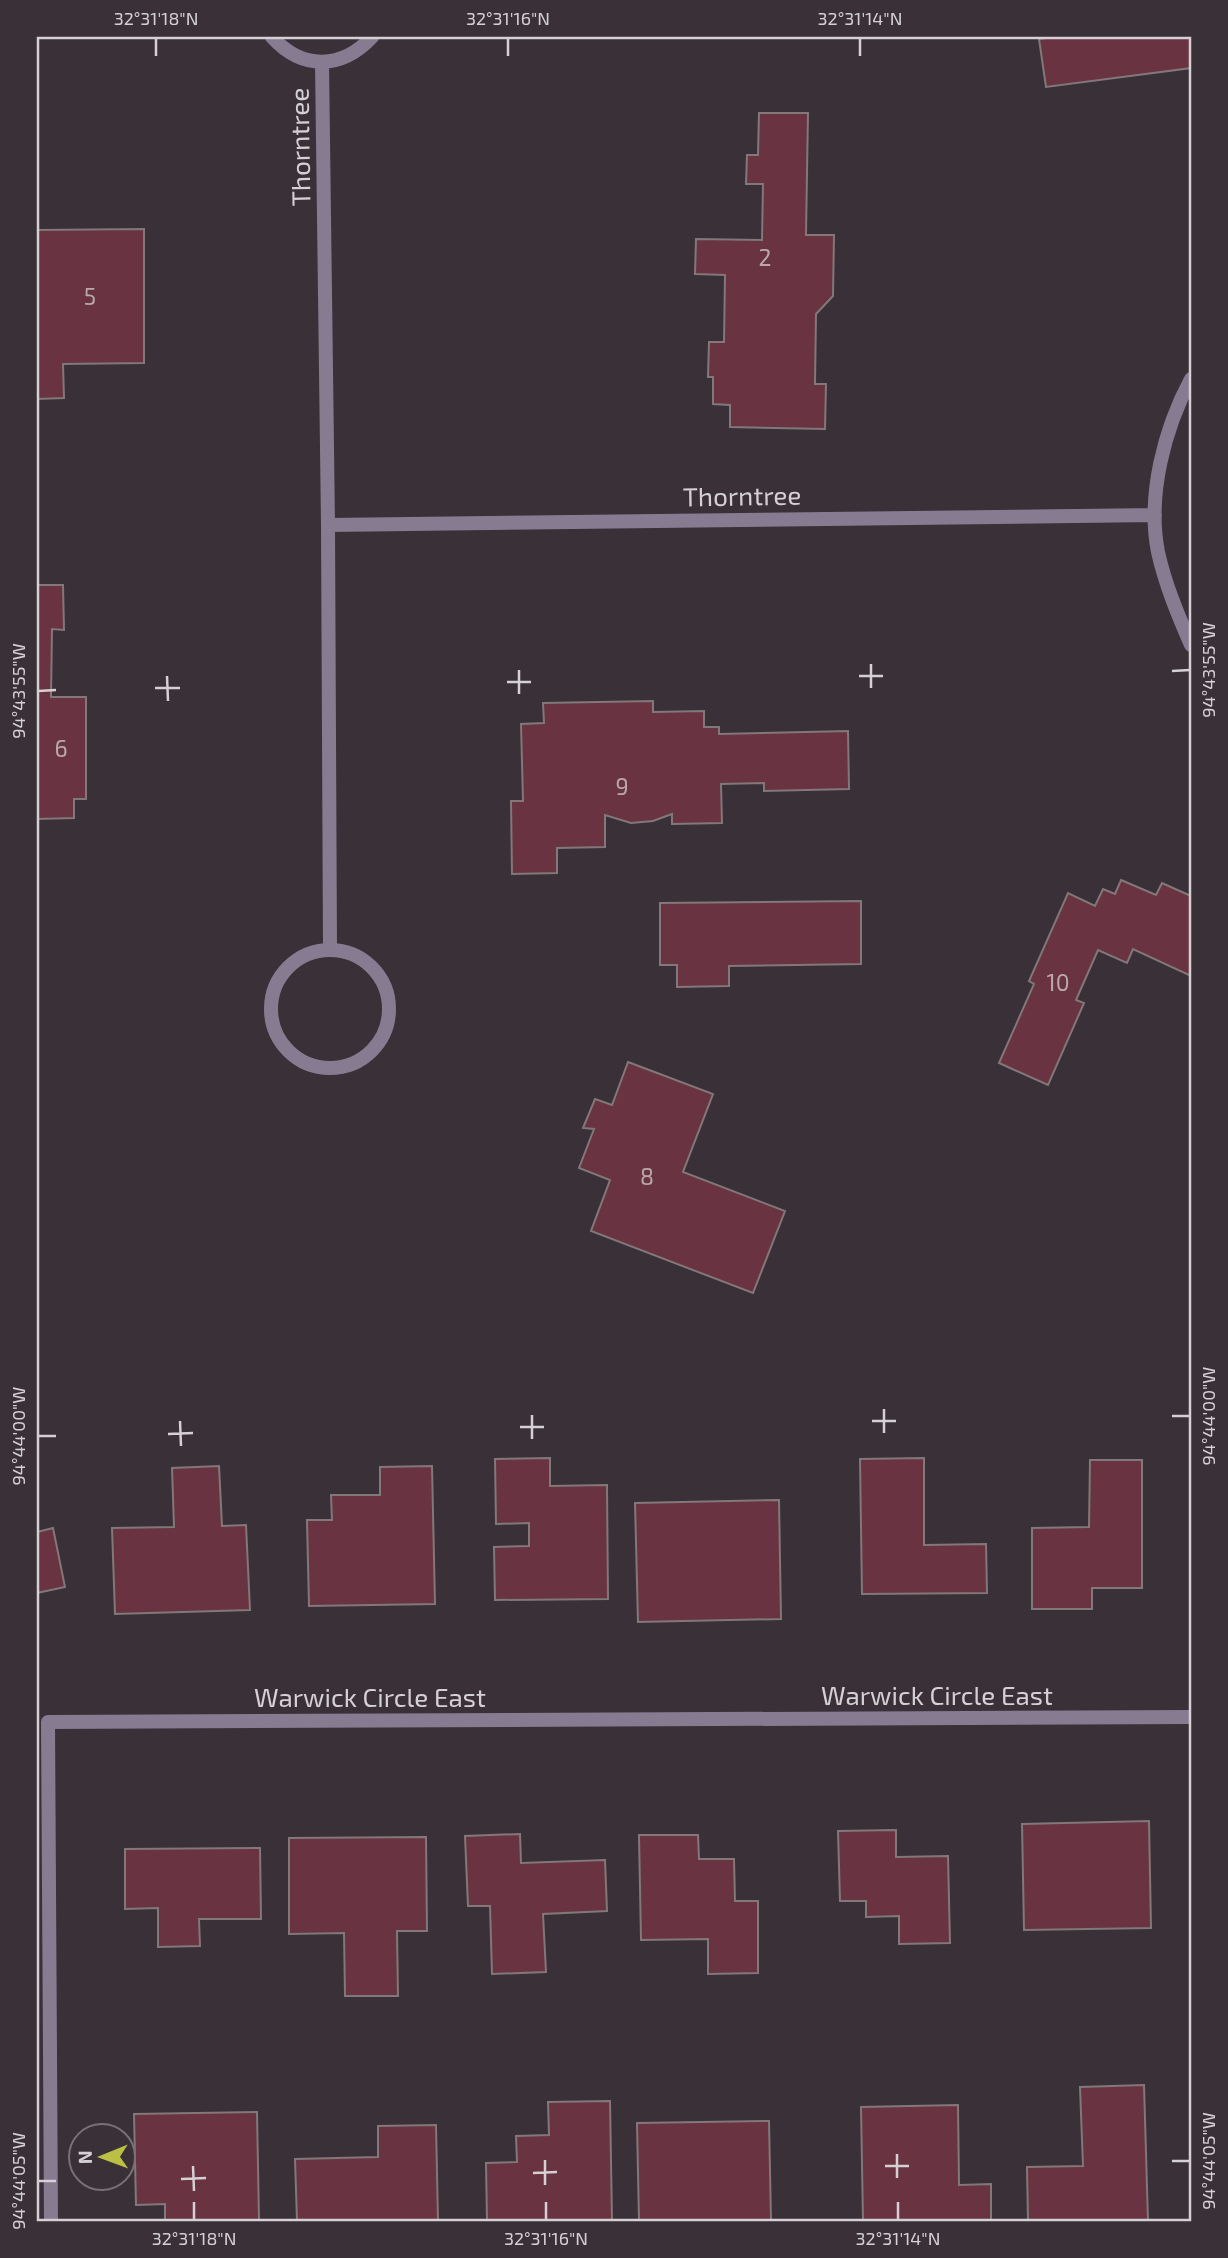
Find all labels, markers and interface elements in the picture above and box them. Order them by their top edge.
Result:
text: 32°31'18"N [114,7,198,29]
text: 32°31'16"N [466,7,550,29]
text: 32°31'14"N [818,7,902,29]
street label: Thorntree [282,88,316,206]
house number: 2 [759,243,771,271]
house number: 5 [84,282,96,310]
street label: Thorntree [683,478,801,512]
text: 94°43'55"W [1197,622,1219,718]
text: 94°43'55"W [7,643,29,739]
house number: 6 [54,734,68,762]
house number: 9 [615,772,629,800]
house number: 10 [1046,968,1070,996]
house number: 8 [640,1162,654,1190]
text: 94°44'00"W [1197,1367,1219,1465]
text: 94°44'00"W [7,1387,29,1485]
street label: Warwick Circle East [821,1679,1053,1710]
street label: Warwick Circle East [254,1681,486,1712]
text: 94°44'05"W [1197,2112,1219,2210]
north arrow [66,2122,136,2192]
text: 94°44'05"W [7,2132,29,2230]
text: N [73,2150,96,2164]
text: 32°31'18"N [152,2227,236,2249]
text: 32°31'16"N [504,2227,588,2249]
text: 32°31'14"N [856,2227,940,2249]

